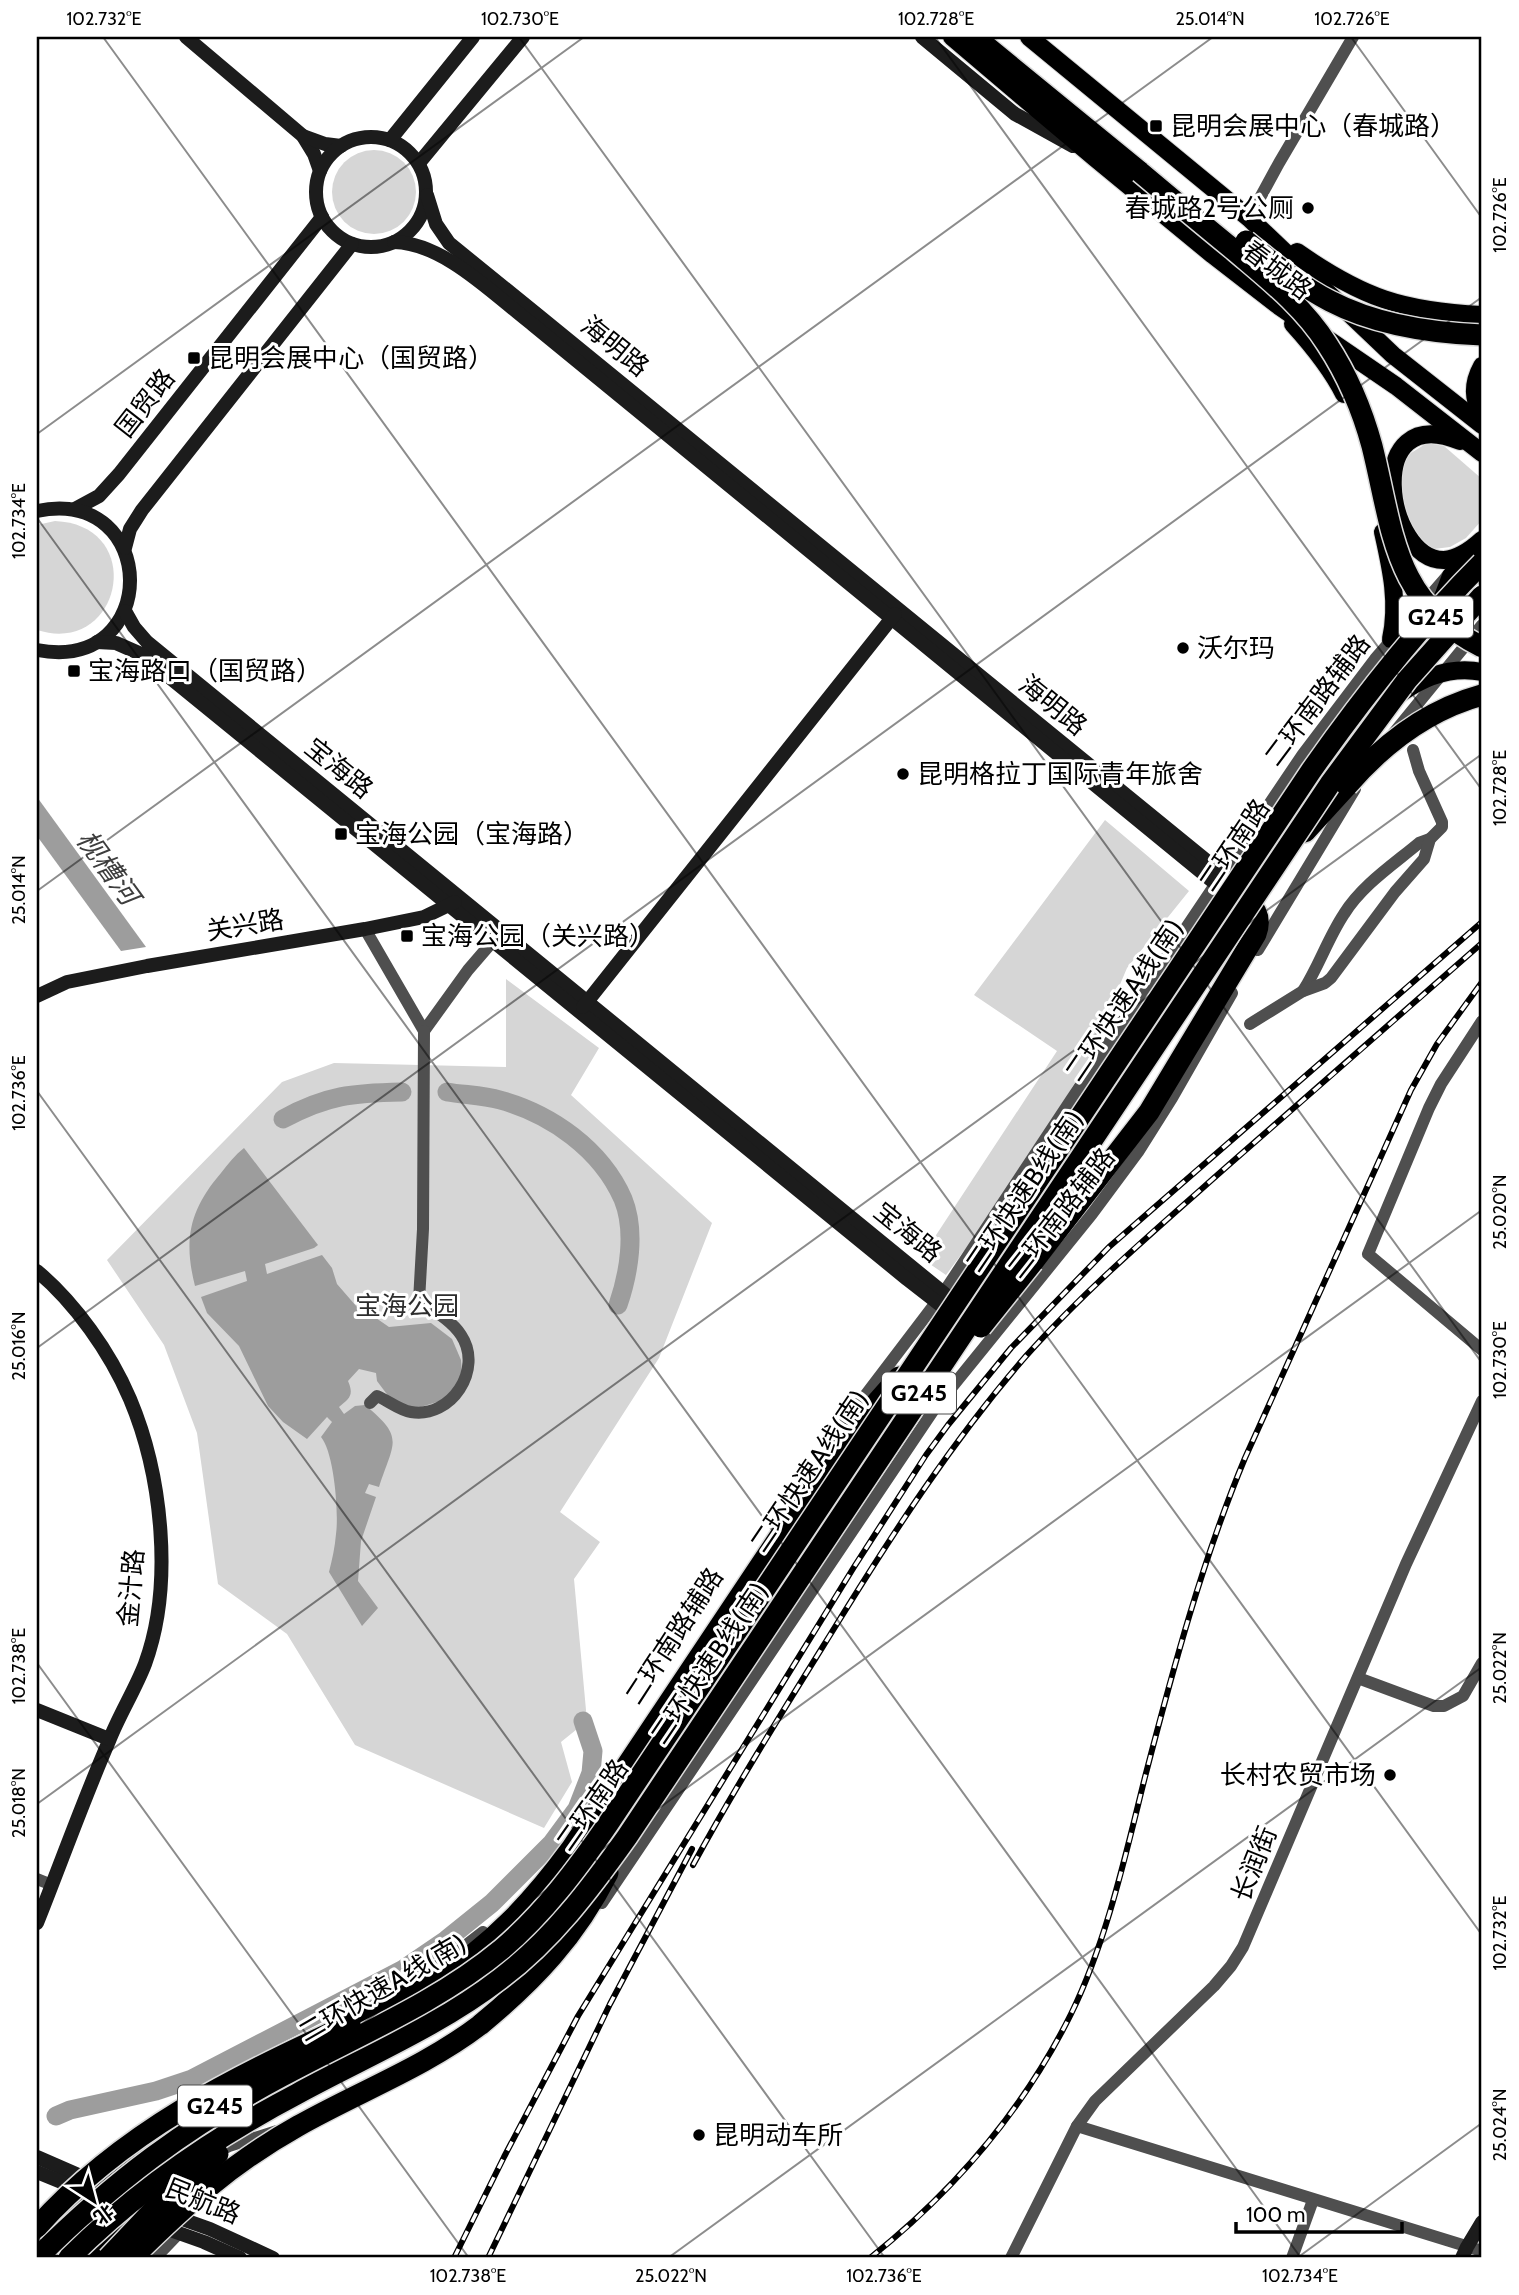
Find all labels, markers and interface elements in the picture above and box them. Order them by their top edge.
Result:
text: 102.732°E [66,8,142,30]
text: 102.730°E [481,8,559,30]
text: 102.728°E [898,8,974,30]
text: 25.014°N [1175,8,1245,30]
text: 102.726°E [1314,8,1390,30]
place label: 昆明会展中心（春城路） [1170,110,1456,142]
marker: 昆明会展中心（春城路） [1148,118,1164,134]
text: 102.726°E [1489,177,1511,253]
place label: 春城路2号公厕 [1124,192,1294,224]
marker: 春城路2号公厕 [1300,200,1316,216]
street label: 春城路 [1236,234,1318,306]
street label: 海明路 [575,309,655,383]
place label: 昆明会展中心（国贸路） [208,342,494,374]
marker: 昆明会展中心（国贸路） [186,350,202,366]
street label: 国贸路 [108,362,182,444]
text: 102.734°E [8,483,30,559]
road number: G245 [1399,596,1473,638]
street label: 二环南路辅路 [1257,628,1377,772]
place label: 沃尔玛 [1197,632,1275,664]
marker: 沃尔玛 [1175,640,1191,656]
place label: 宝海路口（国贸路） [88,655,322,687]
marker: 宝海路口（国贸路） [66,663,82,679]
street label: 海明路 [1013,668,1093,742]
street label: 宝海路 [299,731,379,805]
text: 102.728°E [1489,750,1511,826]
place label: 昆明格拉丁国际青年旅舍 [917,758,1203,790]
marker: 昆明格拉丁国际青年旅舍 [895,766,911,782]
street label: 二环南路 [1192,793,1276,897]
place label: 宝海公园（宝海路） [355,818,589,850]
water label: 枧槽河 [70,823,149,915]
marker: 宝海公园（宝海路） [333,826,349,842]
text: 25.014°N [8,855,30,925]
street label: 关兴路 [204,903,286,947]
street label: 二环快速A线(南) [1058,913,1190,1087]
place label: 宝海公园（关兴路） [421,920,655,952]
marker: 宝海公园（关兴路） [399,928,415,944]
text: 102.736°E [8,1055,30,1131]
street label: 二环快速B线(南) [958,1104,1090,1278]
street label: 二环南路辅路 [1000,1142,1122,1284]
text: 25.020°N [1489,1174,1511,1250]
street label: 宝海路 [868,1195,948,1269]
park label: 宝海公园 [355,1290,459,1322]
text: 25.016°N [8,1312,30,1380]
text: 102.730°E [1489,1321,1511,1399]
road number: G245 [882,1372,956,1414]
street label: 二环快速A线(南) [743,1384,875,1558]
street label: 金汁路 [112,1548,150,1628]
street label: 二环南路辅路 [618,1562,730,1710]
street label: 二环快速B线(南) [643,1576,775,1750]
text: 102.738°E [8,1628,30,1704]
text: 25.022°N [1489,1632,1511,1704]
street label: 二环南路 [549,1753,635,1857]
place label: 长村农贸市场 [1220,1759,1376,1791]
marker: 长村农贸市场 [1382,1767,1398,1783]
text: 25.018°N [8,1768,30,1838]
street label: 长润街 [1225,1822,1283,1906]
text: 102.732°E [1489,1895,1511,1971]
street label: 二环快速A线(南) [292,1927,472,2049]
road number: G245 [178,2085,252,2126]
text: 25.024°N [1489,2089,1511,2161]
place label: 昆明动车所 [713,2119,843,2151]
marker: 昆明动车所 [691,2127,707,2143]
north arrow [60,2166,130,2236]
street label: 民航路 [161,2172,245,2230]
scale bar [1236,2190,1402,2234]
text: 北 [89,2199,118,2229]
text: 100 m [1246,2202,1305,2227]
text: 102.738°E [430,2265,506,2287]
text: 25.022°N [635,2265,707,2287]
text: 102.736°E [846,2265,922,2287]
text: 102.734°E [1262,2265,1338,2287]

